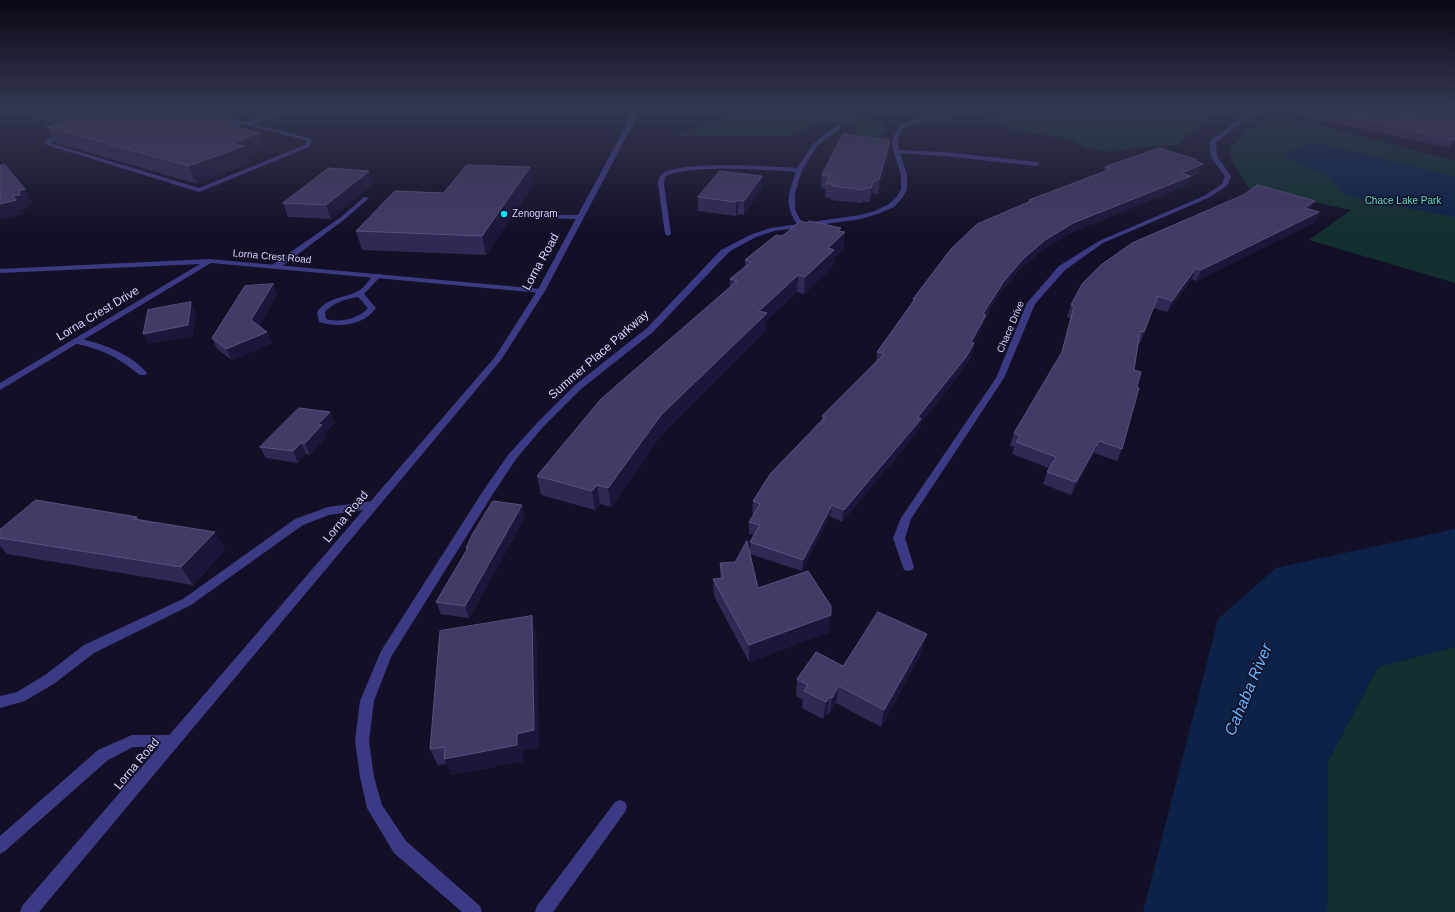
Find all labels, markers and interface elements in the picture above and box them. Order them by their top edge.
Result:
park label: Chace Lake Park [1365,195,1441,207]
place label: Zenogram [512,208,558,220]
marker: Zenogram [499,209,509,219]
street label: Lorna Road [520,231,562,293]
street label: Lorna Crest Road [232,248,312,266]
street label: Lorna Crest Drive [54,284,142,344]
street label: Chace Drive [995,299,1027,355]
street label: Summer Place Parkway [546,308,652,402]
street label: Lorna Road [320,488,372,546]
water label: Cahaba River [1221,641,1277,739]
street label: Lorna Road [111,735,163,793]

